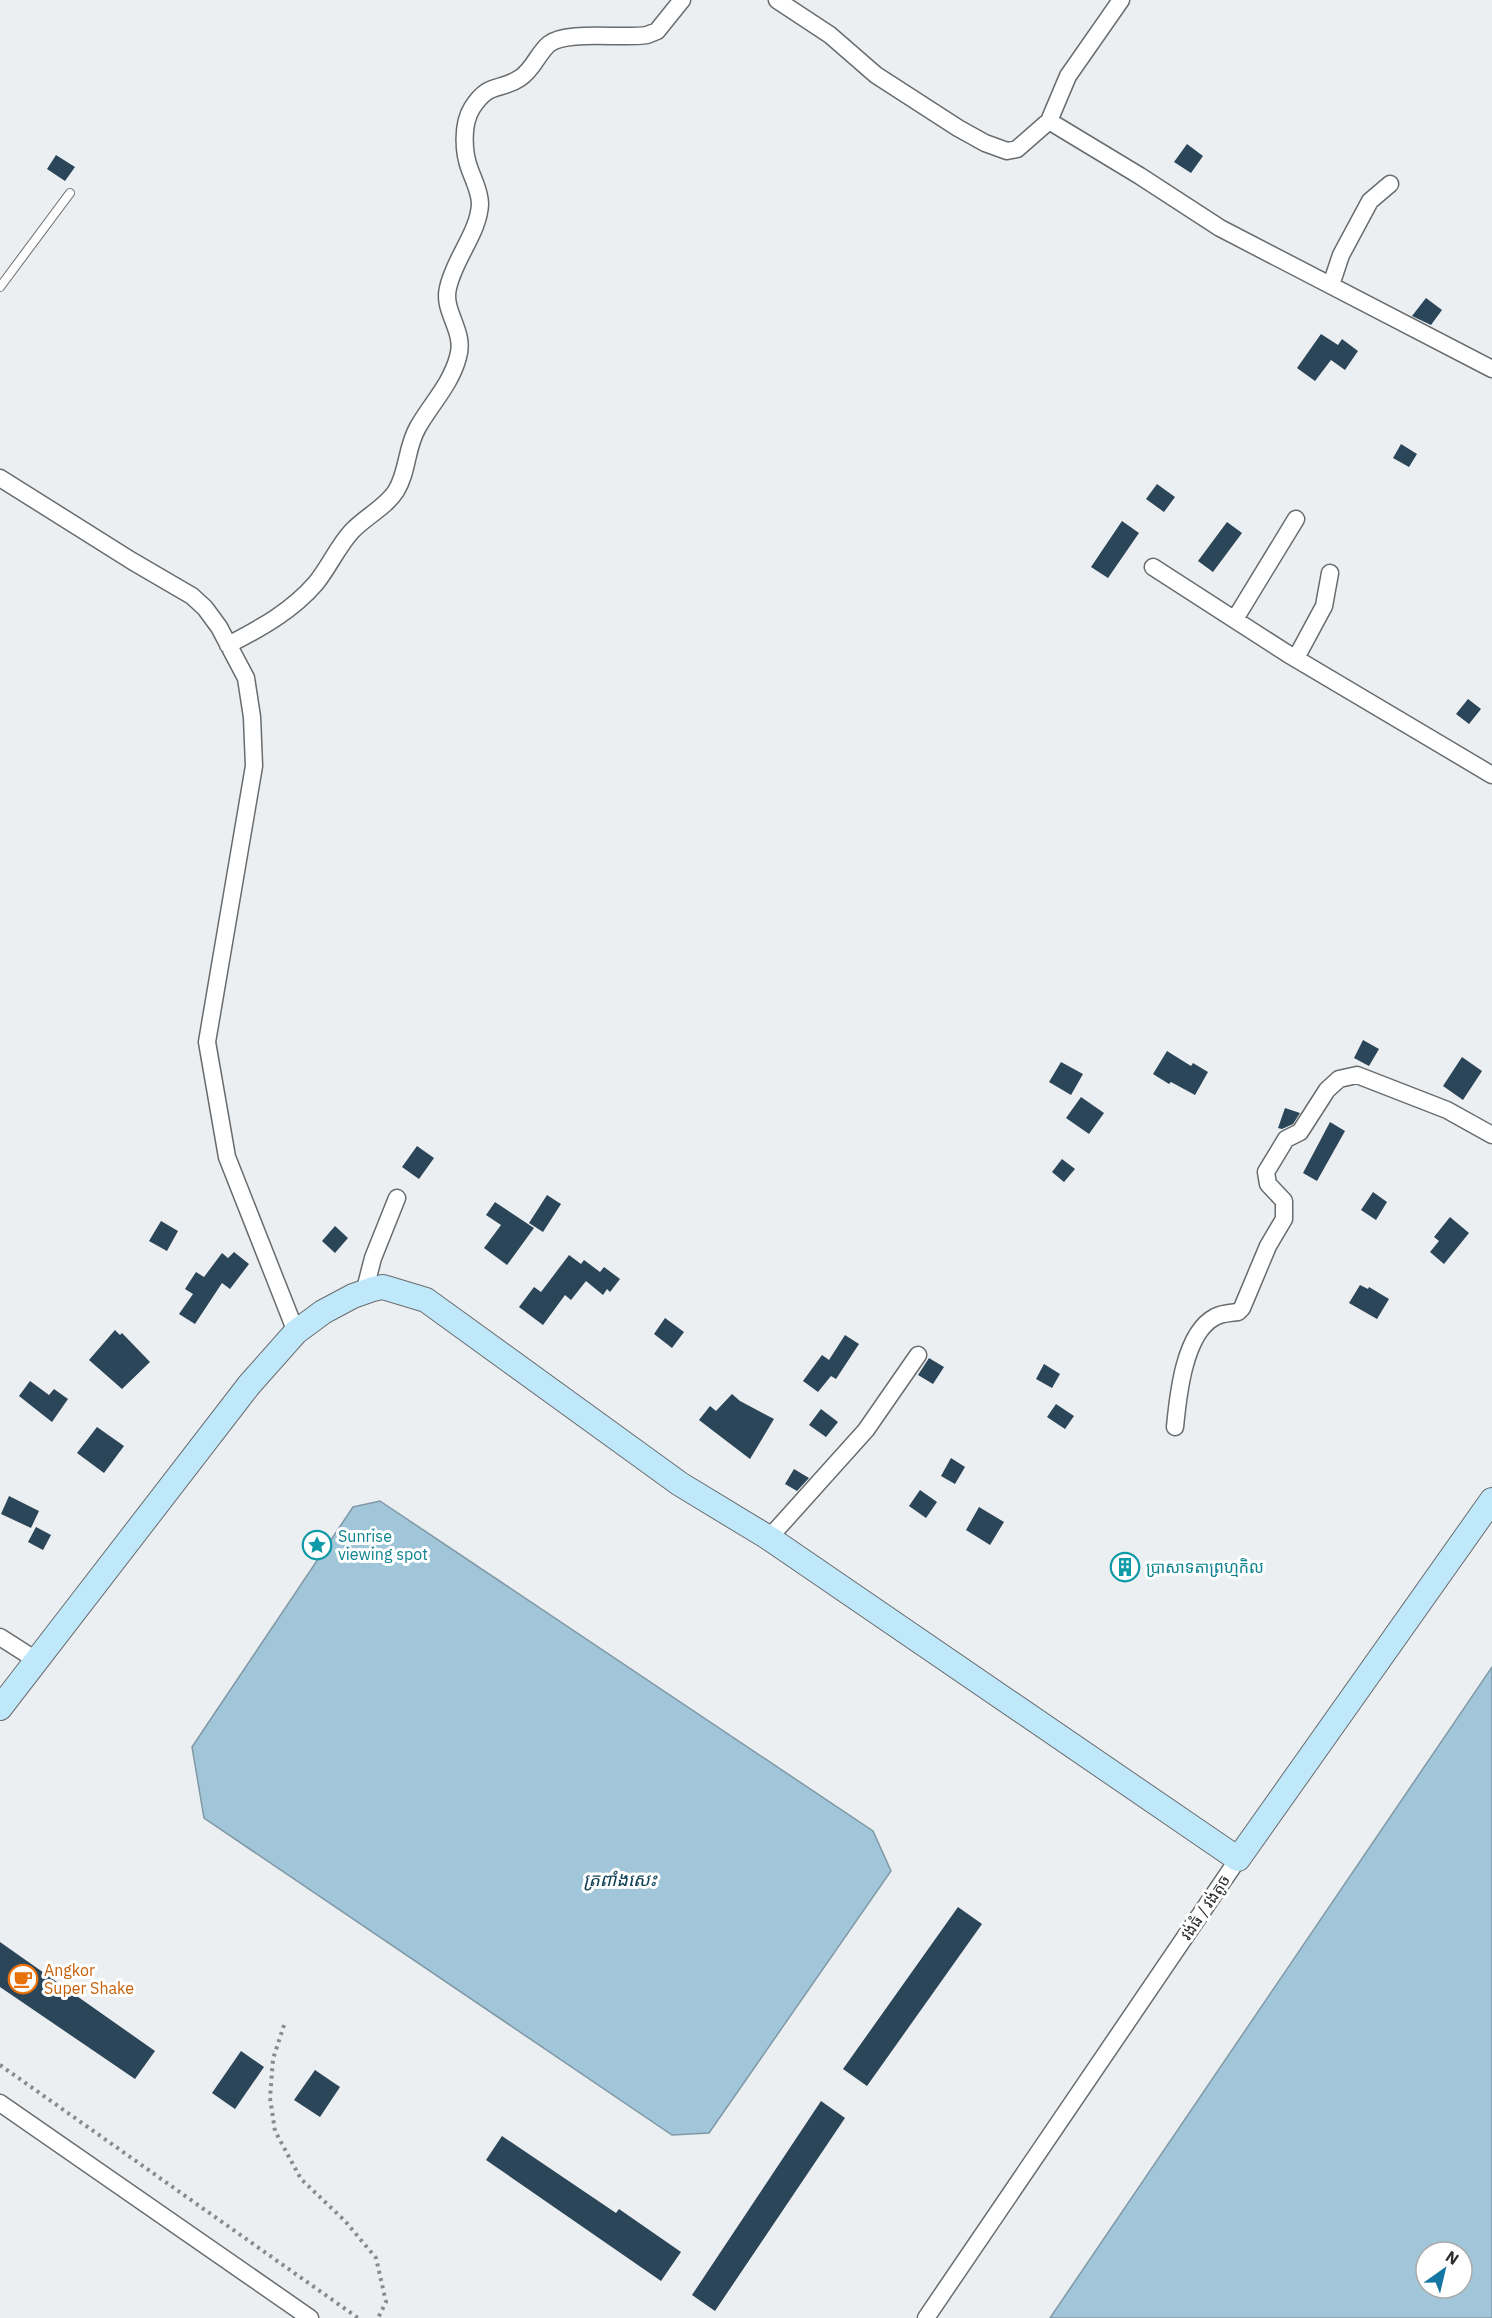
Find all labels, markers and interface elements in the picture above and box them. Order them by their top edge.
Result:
place label: Sunrise viewing spot [338,1526,428,1564]
place icon: Sunrise viewing spot [301,1529,333,1561]
building icon: ប្រាសាទតាព្រហ្មកិល [1109,1551,1141,1583]
place label: ប្រាសាទតាព្រហ្មកិល [1146,1557,1264,1577]
water label: ត្រពាំងសេះ [583,1868,658,1891]
street label: វង់ធំ / វង់តូច [1175,1870,1234,1944]
place label: Angkor Super Shake [44,1960,134,1998]
cafe icon: Angkor Super Shake [7,1963,39,1995]
north arrow [1414,2240,1474,2300]
text: N [1442,2246,1463,2269]

